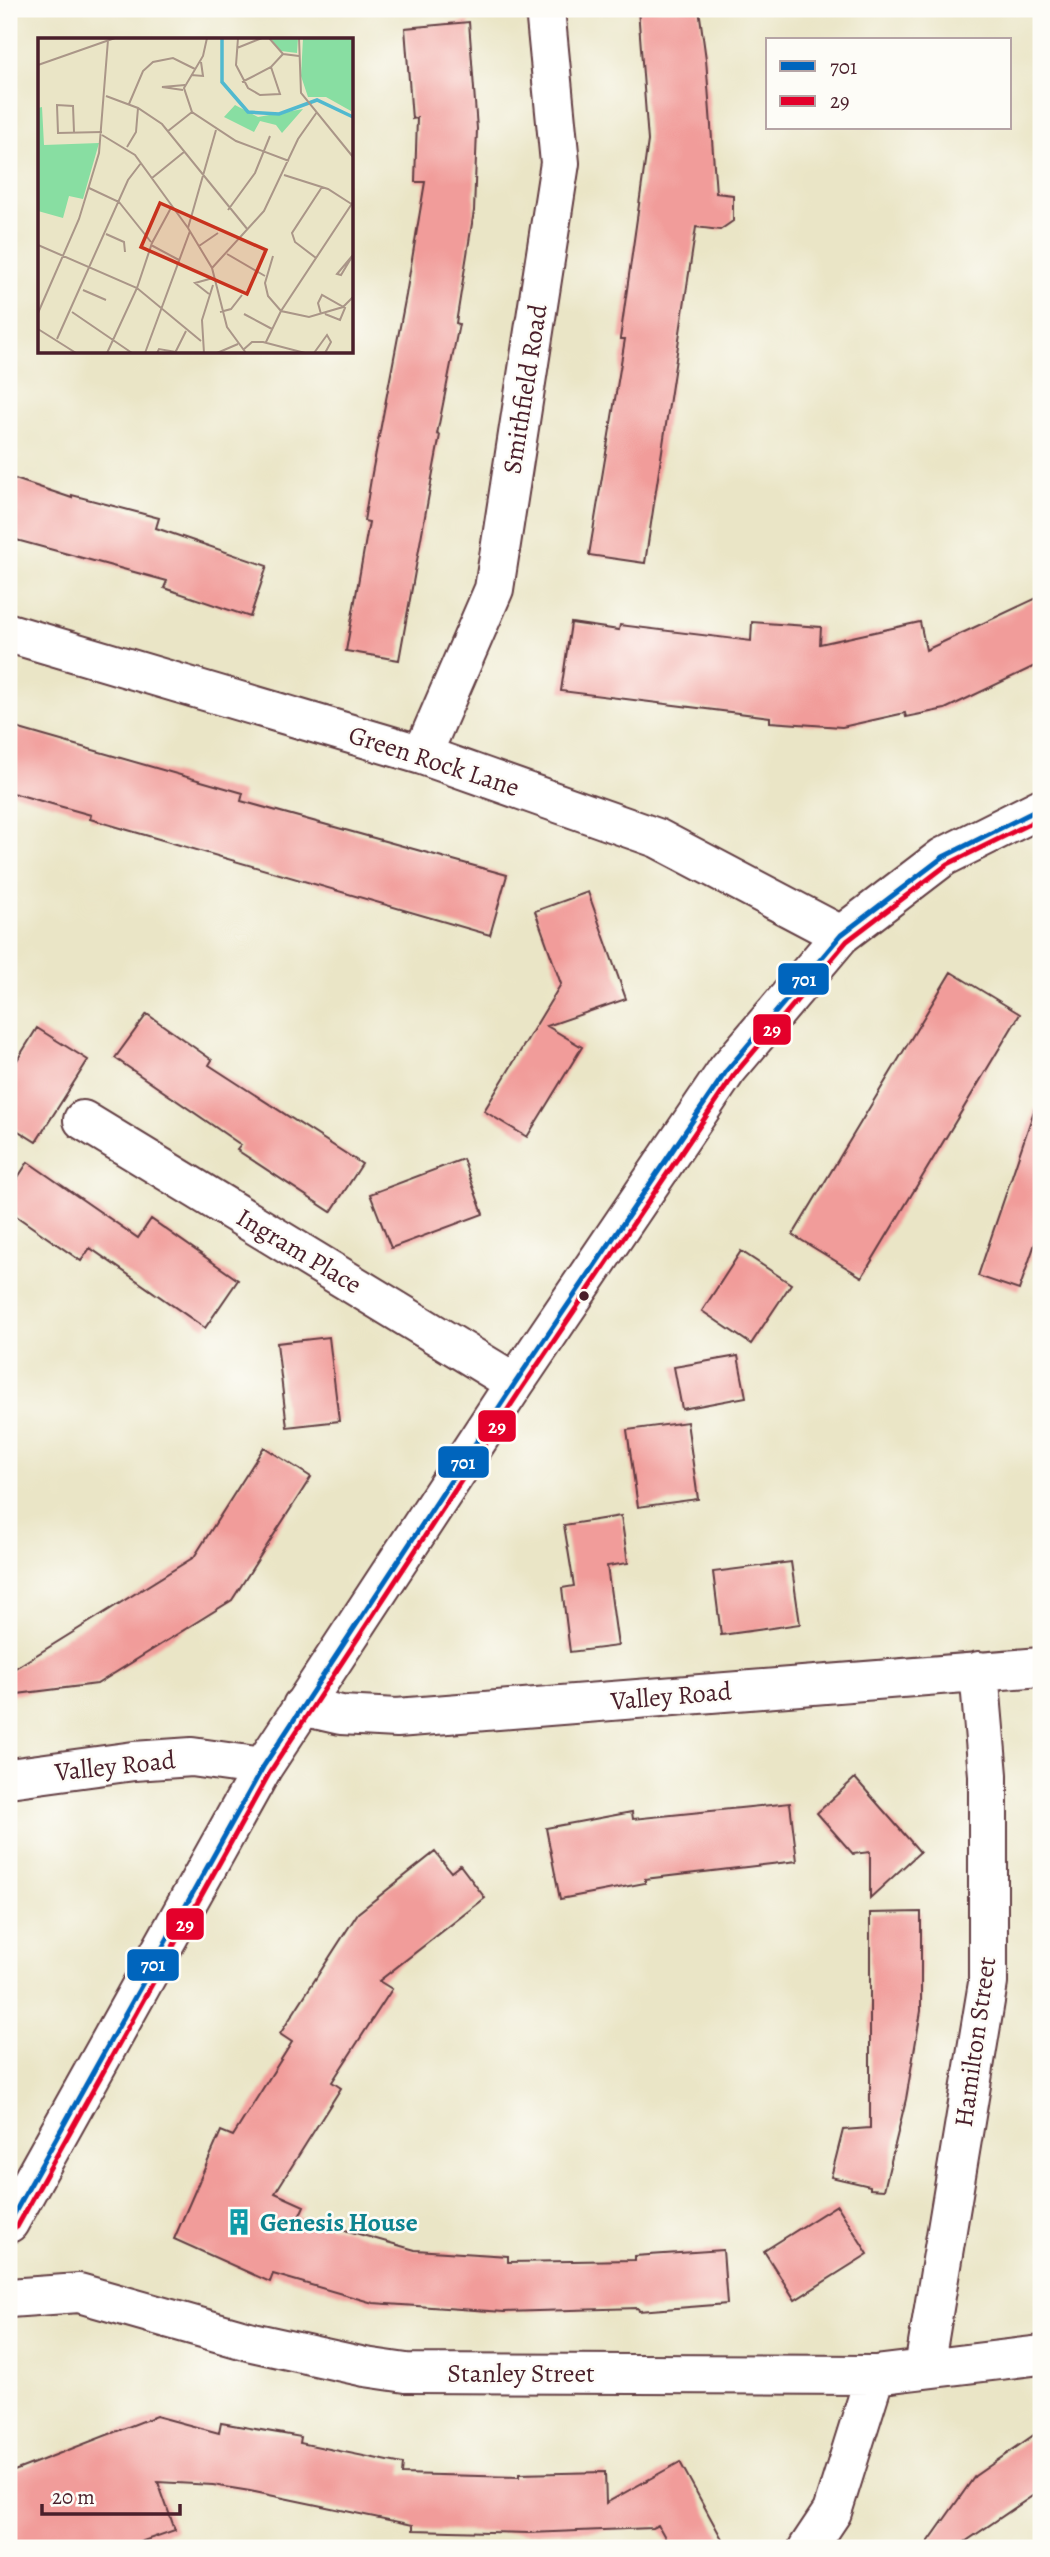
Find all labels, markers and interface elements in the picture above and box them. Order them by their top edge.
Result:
inset map [38,38,354,354]
legend [766,38,1012,130]
text: 701 [830,53,857,81]
text: 29 [830,87,850,115]
street label: Smithfield Road [494,302,556,476]
street label: Green Rock Lane [344,717,524,805]
line badge: 701 [777,962,830,996]
text: 701 [792,967,816,993]
line badge: 29 [752,1013,792,1046]
text: 29 [763,1017,781,1043]
street label: Ingram Place [230,1200,368,1302]
unlabelled marker [577,1289,591,1303]
line badge: 29 [477,1409,517,1443]
text: 29 [488,1414,506,1440]
line badge: 701 [437,1445,490,1479]
text: 701 [451,1450,475,1476]
street label: Valley Road [608,1673,733,1719]
street label: Valley Road [52,1742,177,1790]
line badge: 29 [165,1907,205,1941]
text: 29 [176,1912,194,1938]
line badge: 701 [126,1948,180,1982]
text: 701 [141,1952,165,1978]
street label: Hamilton Street [946,1954,1004,2129]
place label: Genesis House [260,2205,418,2240]
building icon: Genesis House [224,2207,254,2237]
street label: Stanley Street [447,2356,595,2391]
scale bar [42,2473,180,2517]
text: 20 m [52,2483,95,2511]

